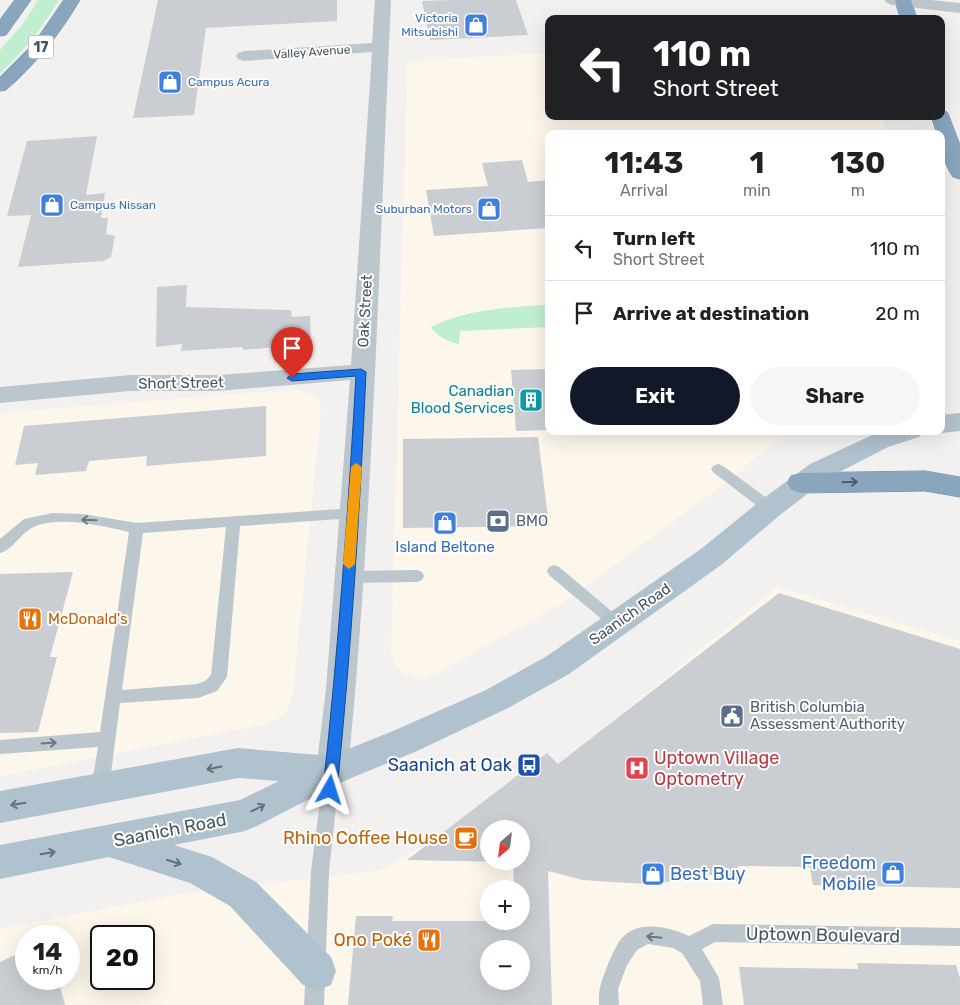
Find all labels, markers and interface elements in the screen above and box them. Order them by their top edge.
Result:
place label: Victoria Mitsubishi [401,11,458,39]
shop icon: Victoria Mitsubishi [463,12,489,38]
text: 110 m [653,33,751,75]
icon: left [570,35,635,100]
road number: 17 [28,36,54,58]
street label: Valley Avenue [273,42,351,62]
shop icon: Campus Acura [157,69,183,95]
place label: Campus Acura [188,75,269,89]
text: Short Street [653,75,779,102]
text: 11:43 [605,145,683,181]
text: 1 [749,145,764,181]
text: 130 [830,145,885,181]
text: Arrival [620,181,668,200]
text: min [743,181,771,200]
text: m [851,181,865,200]
shop icon: Campus Nissan [39,192,65,218]
shop icon: Suburban Motors [476,196,502,222]
place label: Campus Nissan [70,198,156,212]
place label: Suburban Motors [376,202,472,216]
text: Turn left [613,227,695,250]
icon: left [570,234,598,262]
text: 110 m [870,237,920,260]
text: Short Street [613,250,704,269]
street label: Oak Street [354,274,376,348]
icon: arrive [570,299,598,327]
text: Arrive at destination [613,302,809,325]
text: 20 m [875,302,920,325]
pin [271,327,313,378]
icon: arrive [278,334,306,362]
button: Exit [570,367,740,425]
button: Share [750,367,920,425]
street label: Short Street [138,373,224,393]
place label: Canadian Blood Services [411,382,514,417]
building icon: Canadian Blood Services [518,387,544,413]
one-way arrow [841,477,857,486]
bank icon: BMO [485,508,511,534]
shop icon: Island Beltone [432,510,458,536]
place label: BMO [516,512,548,530]
one-way arrow [81,515,97,524]
place label: Island Beltone [395,538,495,556]
street label: Saanich Road [586,579,674,649]
restaurant icon: McDonald's [17,606,43,632]
place label: McDonald's [48,610,128,628]
place label: British Columbia Assessment Authority [750,698,905,733]
public building icon: British Columbia Assessment Authority [719,703,745,729]
one-way arrow [40,738,56,748]
place label: Uptown Village Optometry [654,747,779,790]
bus stop icon: Saanich at Oak [516,752,542,778]
place label: Saanich at Oak [388,754,513,776]
hospital icon: Uptown Village Optometry [624,755,650,781]
position arrow [303,763,355,815]
one-way arrow [206,764,222,773]
one-way arrow [10,799,26,809]
one-way arrow [250,803,265,813]
street label: Saanich Road [112,808,228,852]
north arrow [480,820,530,870]
map controls [480,820,530,990]
cafe icon: Rhino Coffee House [453,825,479,851]
place label: Rhino Coffee House [283,827,448,849]
one-way arrow [40,848,56,858]
place label: Freedom Mobile [802,852,876,895]
one-way arrow [166,857,182,867]
shop icon: Freedom Mobile [880,860,906,886]
shop icon: Best Buy [640,861,666,887]
place label: Best Buy [670,863,746,885]
button: + [480,880,530,930]
street label: Uptown Boulevard [746,923,900,947]
speed limit sign: 20 [90,925,155,990]
restaurant icon: Ono Poké [416,927,442,953]
place label: Ono Poké [333,929,412,951]
one-way arrow [647,932,663,942]
text: 14 [33,937,62,966]
button: − [480,940,530,990]
text: km/h [33,963,62,977]

